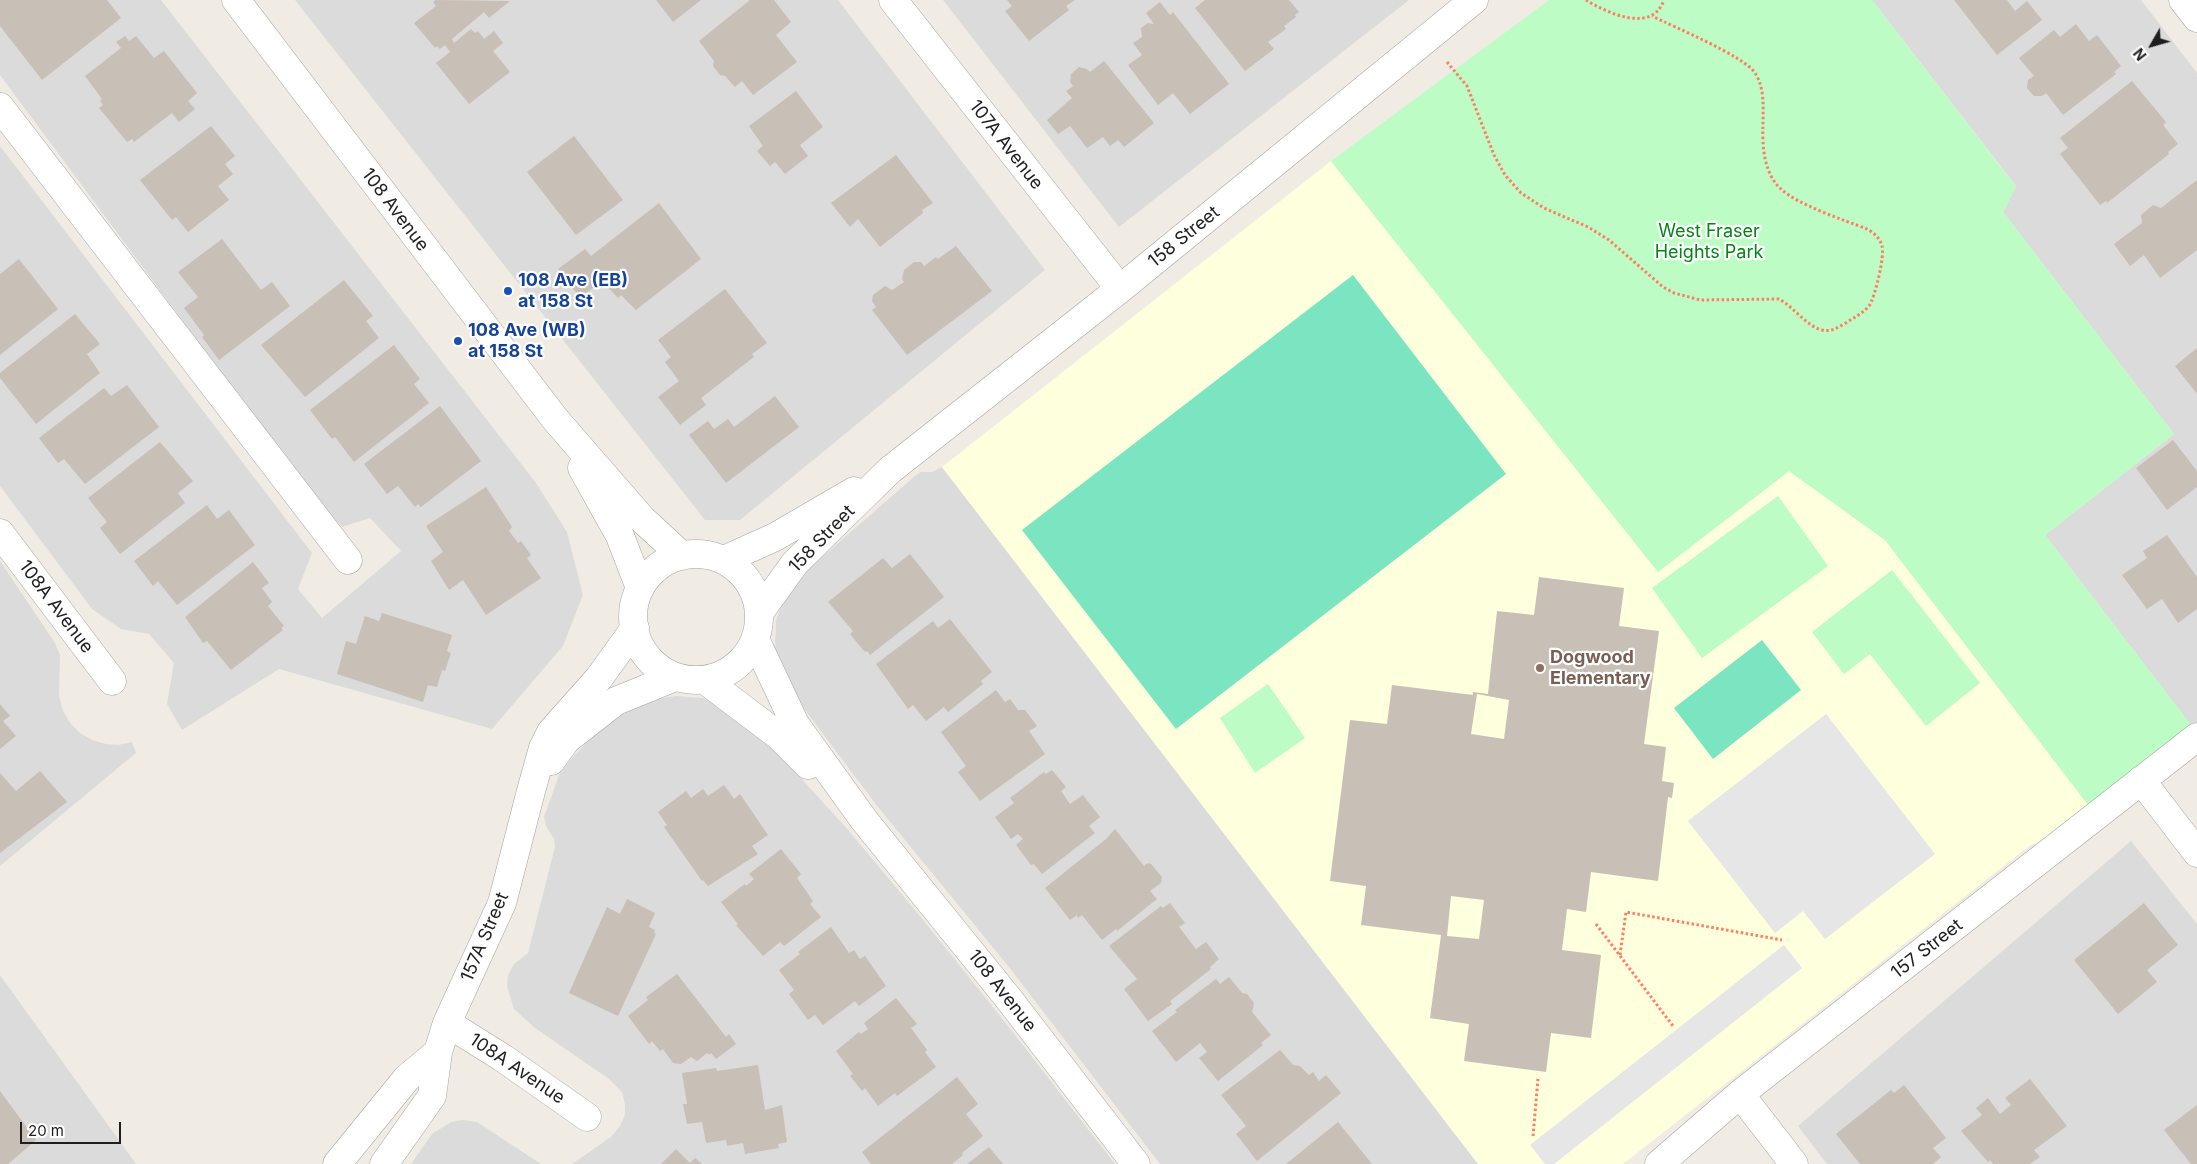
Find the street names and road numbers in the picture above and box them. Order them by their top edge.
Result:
street label: 107A Avenue [964,96,1048,194]
street label: 108 Avenue [357,164,433,256]
street label: 158 Street [1144,202,1224,272]
street label: 158 Street [785,501,859,577]
street label: 108A Avenue [14,556,98,658]
street label: 157A Street [457,889,513,985]
street label: 157 Street [1887,915,1967,983]
street label: 108 Avenue [963,946,1041,1036]
street label: 108A Avenue [465,1029,569,1109]

